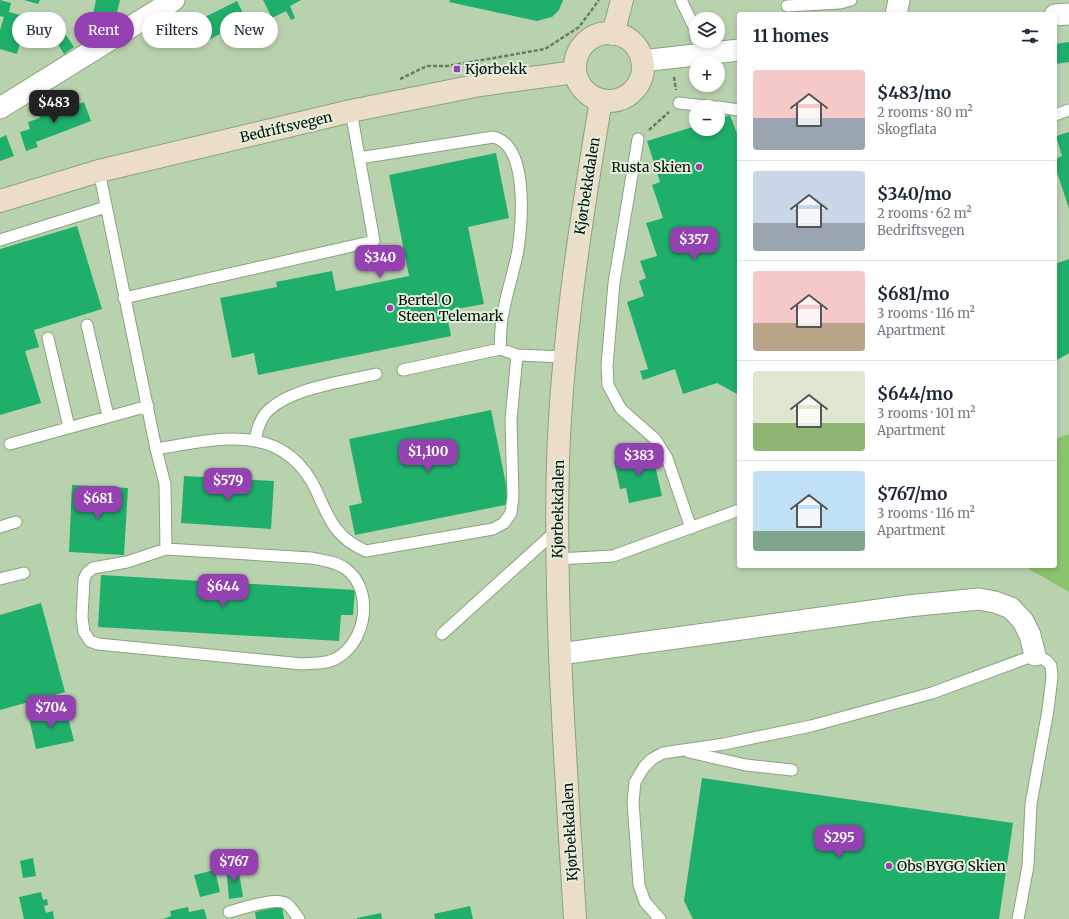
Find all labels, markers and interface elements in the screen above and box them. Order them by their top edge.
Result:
chip: Buy [12,12,66,48]
chip: Rent [74,12,134,48]
chip: Filters [142,12,212,48]
chip: New [220,12,278,48]
map controls [689,12,725,136]
button: layers [689,12,725,48]
text: 11 homes [753,25,829,47]
icon: filters [1019,25,1041,47]
button: + [689,56,725,92]
place label: Kjørbekk [465,60,527,78]
marker: Kjørbekk [452,64,462,74]
text: $483/mo [877,82,951,104]
icon: home [785,86,833,134]
pin: $483 [30,90,78,124]
text: $483 [38,94,70,111]
button: − [689,100,725,136]
text: 2 rooms · 80 m² [877,104,973,121]
street label: Bedriftsvegen [238,108,334,146]
text: Skogflata [877,121,937,138]
street label: Kjørbekkdalen [570,136,604,236]
place label: Rusta Skien [611,158,691,176]
marker: Rusta Skien [694,162,704,172]
text: $340/mo [877,183,951,205]
icon: home [785,187,833,235]
text: 2 rooms · 62 m² [877,205,972,222]
text: Bedriftsvegen [877,222,965,239]
pin: $357 [670,227,718,261]
text: $357 [679,231,709,248]
pin: $340 [356,245,404,279]
text: $340 [364,249,396,266]
text: $681/mo [877,283,949,305]
icon: home [785,287,833,335]
place label: Bertel O Steen Telemark [398,291,503,325]
marker: Bertel O Steen Telemark [385,303,395,313]
text: 3 rooms · 116 m² [877,305,975,322]
text: Apartment [877,322,945,339]
text: $644/mo [877,383,953,405]
icon: home [785,387,833,435]
text: 3 rooms · 101 m² [877,405,975,422]
text: Apartment [877,422,945,439]
pin: $1,100 [395,439,461,473]
text: $1,100 [408,443,448,460]
pin: $383 [615,443,663,477]
text: $383 [624,447,654,464]
street label: Kjørbekkdalen [548,459,568,559]
pin: $579 [204,468,252,502]
text: $579 [213,472,243,489]
text: $767/mo [877,483,947,505]
pin: $681 [74,486,122,520]
icon: home [785,487,833,535]
text: $681 [83,490,113,507]
text: 3 rooms · 116 m² [877,505,975,522]
text: Apartment [877,522,945,539]
pin: $644 [199,574,247,608]
text: $644 [207,578,239,595]
pin: $704 [27,695,75,729]
text: $704 [35,699,67,716]
street label: Kjørbekkdalen [558,782,582,882]
pin: $295 [815,825,863,859]
text: $295 [823,829,855,846]
pin: $767 [210,849,258,883]
text: $767 [219,853,249,870]
place label: Obs BYGG Skien [897,857,1006,875]
marker: Obs BYGG Skien [884,861,894,871]

